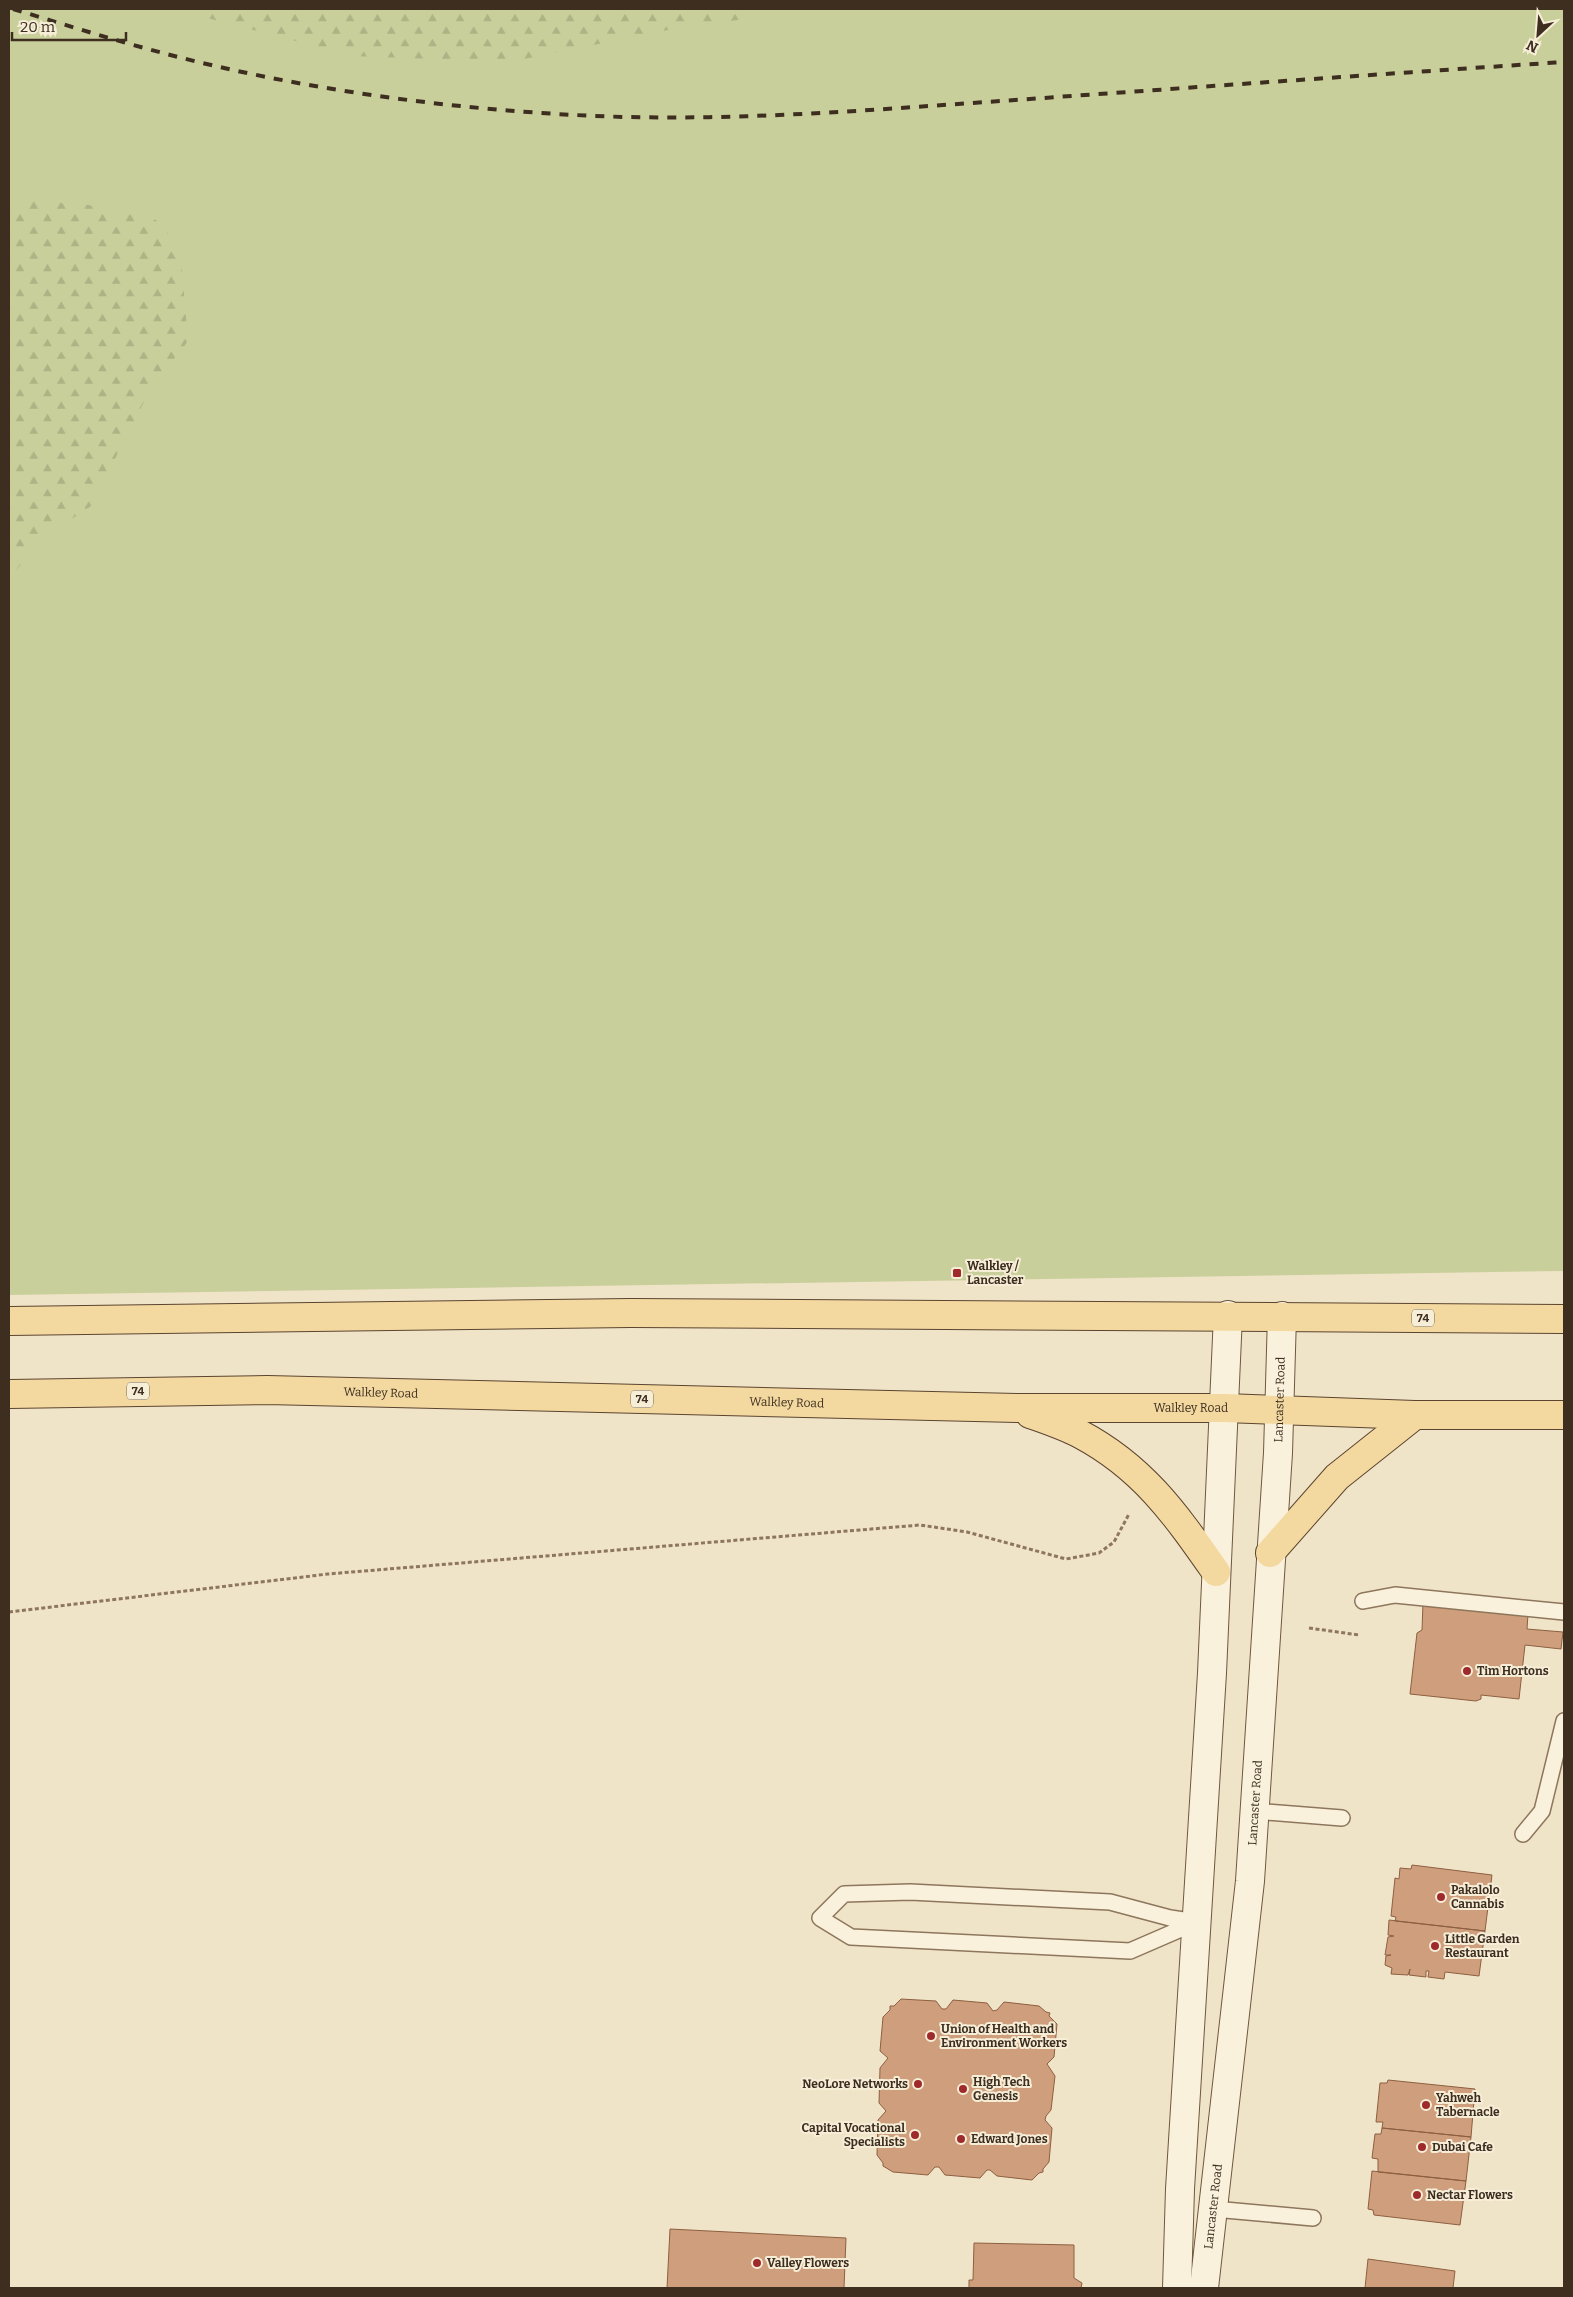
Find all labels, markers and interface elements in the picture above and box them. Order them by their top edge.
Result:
scale bar [12,10,126,42]
north arrow [1513,10,1563,60]
text: 20 m [20,18,56,36]
text: N [1524,36,1541,56]
place label: Walkley / Lancaster [967,1259,1024,1287]
marker: Walkley / Lancaster [951,1267,963,1279]
road number: 74 [1412,1310,1434,1326]
street label: Lancaster Road [1271,1357,1288,1443]
road number: 74 [127,1382,149,1400]
street label: Walkley Road [343,1385,418,1401]
road number: 74 [631,1390,653,1408]
street label: Walkley Road [749,1395,824,1410]
street label: Walkley Road [1153,1401,1228,1415]
place label: Tim Hortons [1477,1664,1549,1678]
marker: Tim Hortons [1461,1665,1473,1677]
street label: Lancaster Road [1245,1760,1265,1846]
place label: Pakalolo Cannabis [1451,1883,1504,1911]
marker: Pakalolo Cannabis [1435,1891,1447,1903]
place label: Little Garden Restaurant [1445,1932,1520,1960]
marker: Little Garden Restaurant [1429,1940,1441,1952]
place label: Union of Health and Environment Workers [941,2022,1067,2050]
marker: Union of Health and Environment Workers [925,2030,937,2042]
place label: High Tech Genesis [973,2075,1030,2103]
place label: NeoLore Networks [802,2077,908,2091]
marker: NeoLore Networks [912,2078,924,2090]
marker: High Tech Genesis [957,2083,969,2095]
place label: Yahweh Tabernacle [1436,2091,1500,2119]
marker: Yahweh Tabernacle [1420,2099,1432,2111]
place label: Capital Vocational Specialists [802,2121,905,2149]
marker: Capital Vocational Specialists [909,2129,921,2141]
place label: Edward Jones [971,2132,1048,2146]
marker: Edward Jones [955,2133,967,2145]
place label: Dubai Cafe [1432,2140,1493,2154]
marker: Dubai Cafe [1416,2141,1428,2153]
street label: Lancaster Road [1201,2163,1225,2250]
place label: Nectar Flowers [1427,2188,1513,2202]
marker: Nectar Flowers [1411,2189,1423,2201]
place label: Valley Flowers [767,2256,849,2270]
marker: Valley Flowers [751,2257,763,2269]

